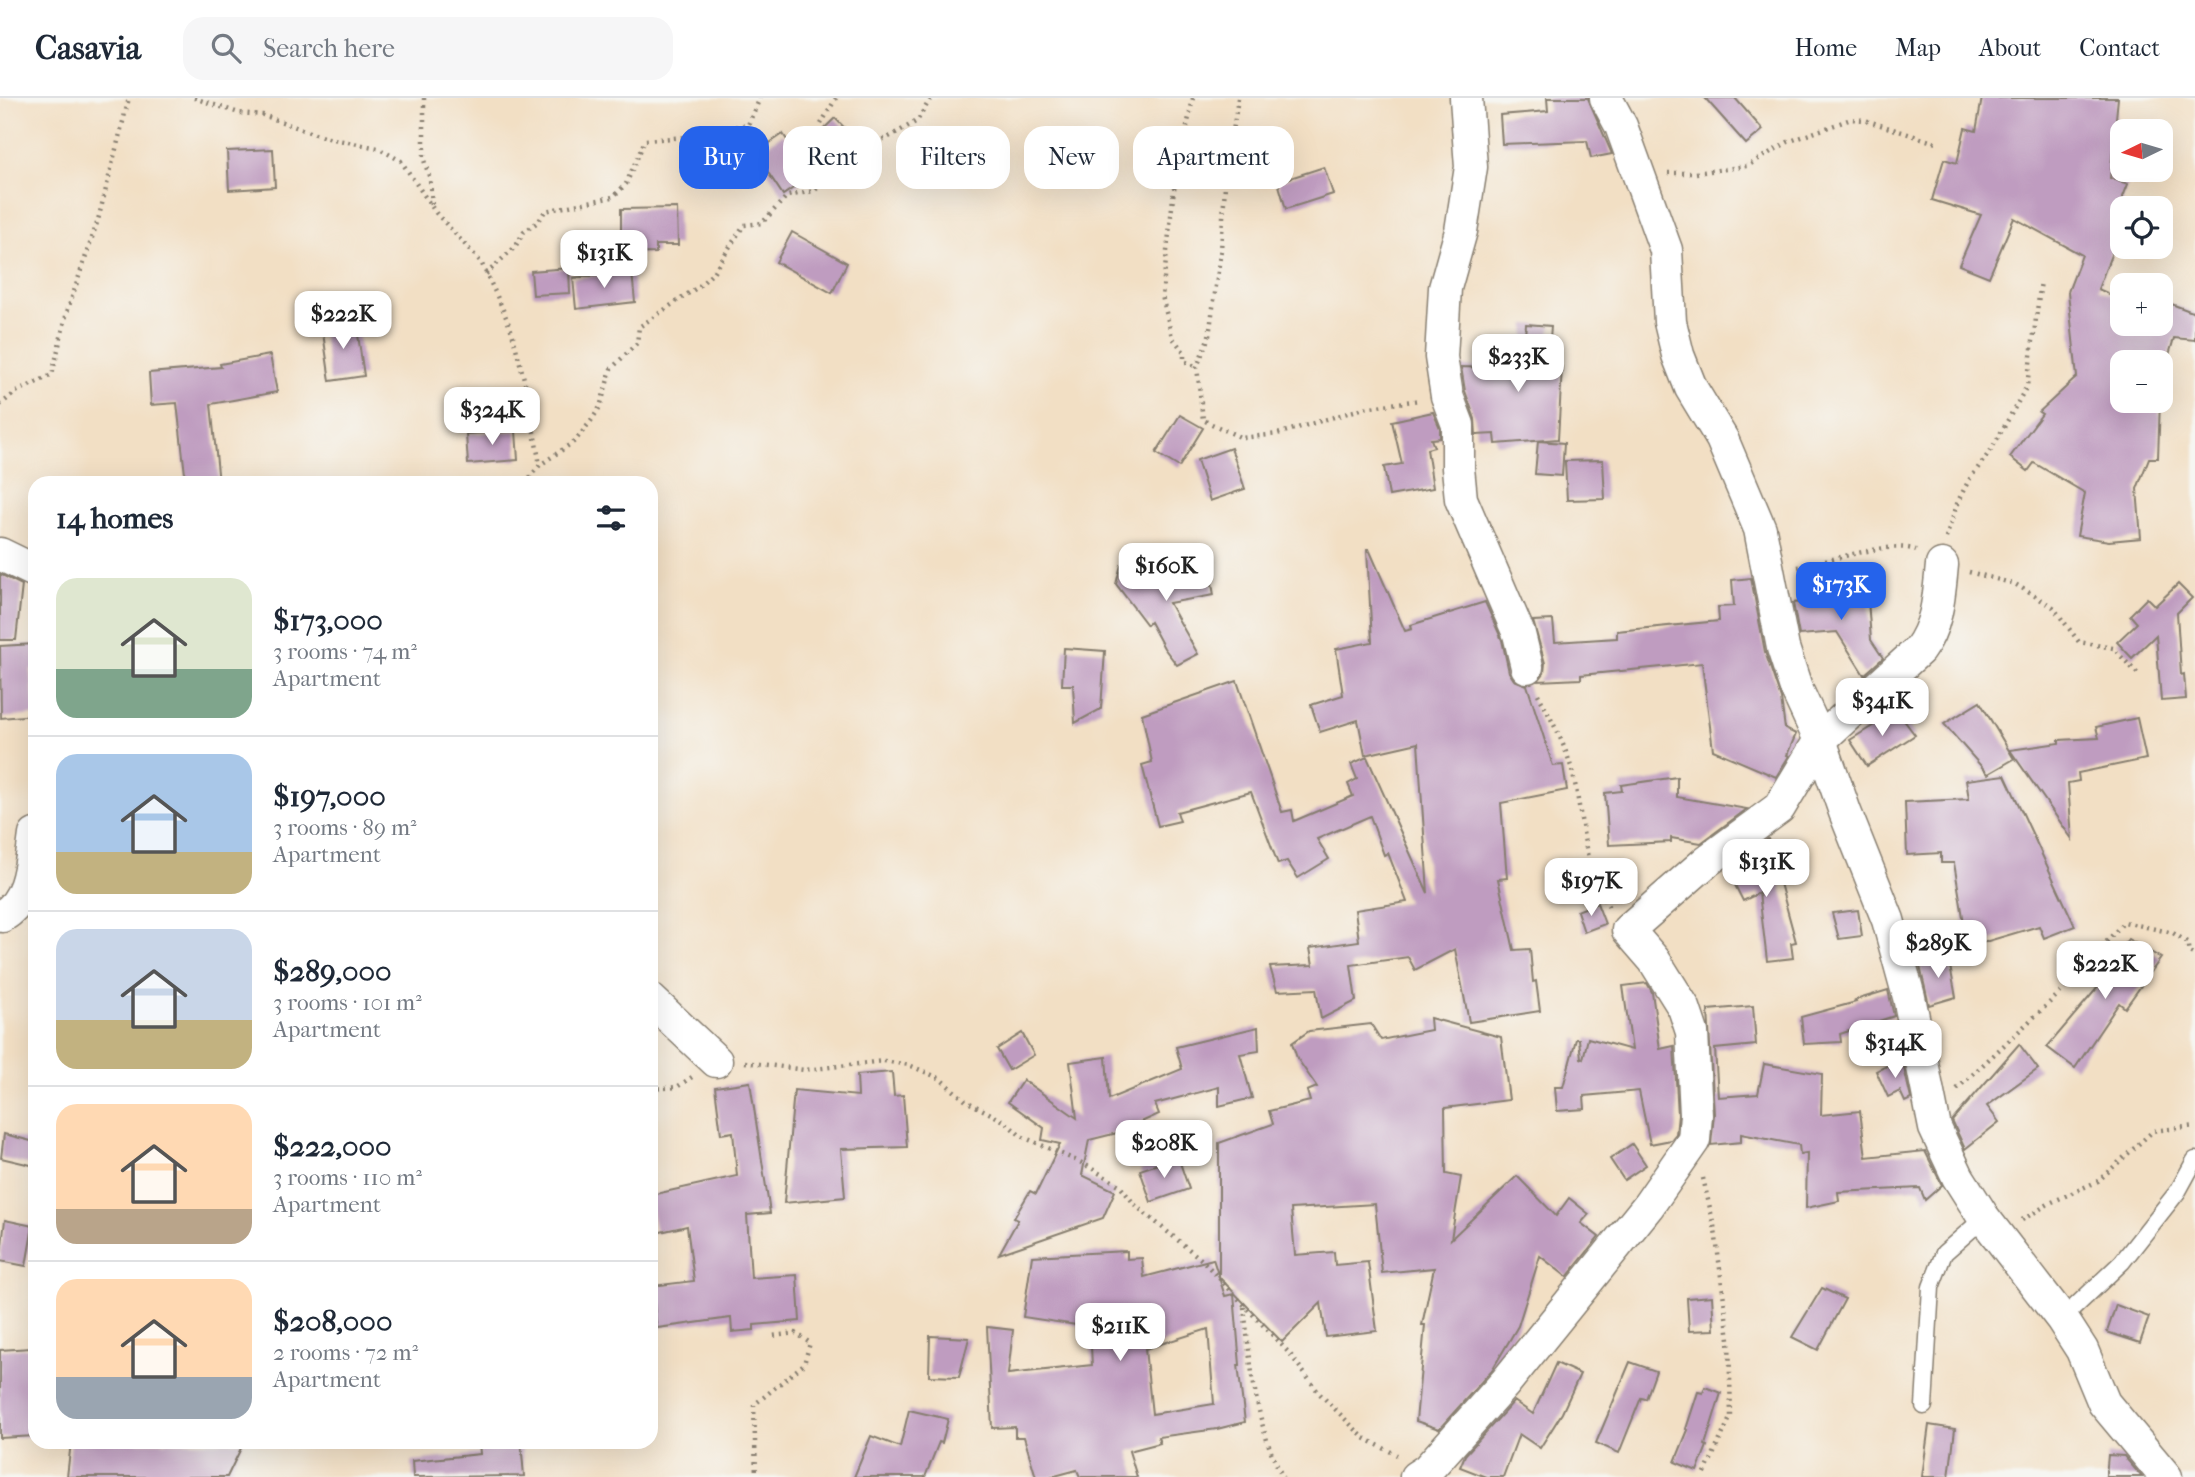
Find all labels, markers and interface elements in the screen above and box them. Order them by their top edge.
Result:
search box [183,17,673,80]
text: Casavia [35,29,141,68]
icon: search [207,29,245,67]
text: Search here [263,33,395,64]
text: Home [1795,34,1857,62]
text: Map [1895,34,1941,62]
text: About [1979,34,2041,62]
text: Contact [2079,34,2160,62]
north arrow [2110,119,2174,182]
map controls [2110,119,2173,413]
chip: Buy [679,126,769,189]
chip: Rent [783,126,882,189]
chip: Filters [896,126,1010,189]
chip: New [1024,126,1119,189]
chip: Apartment [1133,126,1294,189]
button: locate [2110,196,2173,259]
pin: $131K [555,230,653,290]
text: $131K [576,239,632,266]
button: + [2110,273,2173,336]
pin: $222K [294,292,392,351]
text: $222K [311,300,375,327]
pin: $233K [1469,334,1567,394]
text: $233K [1488,343,1548,370]
button: − [2110,350,2173,413]
pin: $324K [443,388,541,447]
text: $324K [460,396,524,423]
icon: filters [592,499,630,537]
text: 14 homes [56,501,173,536]
pin: $160K [1117,544,1215,603]
text: $160K [1135,552,1197,579]
pin: $173K [1792,562,1890,622]
text: $173K [1812,571,1870,598]
text: $173,000 [273,603,383,638]
icon: home [112,606,196,690]
text: 3 rooms · 74 m² [273,638,417,665]
text: Apartment [273,665,381,692]
pin: $341K [1833,678,1931,738]
text: $341K [1852,687,1912,714]
text: $197,000 [273,779,386,814]
icon: home [112,782,196,866]
text: 3 rooms · 89 m² [273,814,417,841]
pin: $131K [1717,840,1815,899]
text: Apartment [273,841,381,868]
text: $131K [1738,848,1794,875]
pin: $197K [1542,858,1640,918]
text: $197K [1561,867,1621,894]
pin: $289K [1889,920,1987,980]
text: $289K [1906,929,1970,956]
pin: $222K [2056,942,2154,1001]
text: $222K [2073,950,2137,977]
text: $289,000 [273,954,392,989]
icon: home [112,957,196,1041]
text: 3 rooms · 101 m² [273,989,422,1016]
text: Apartment [273,1016,381,1043]
pin: $314K [1846,1020,1944,1080]
text: $314K [1865,1029,1925,1056]
pin: $208K [1115,1121,1213,1180]
text: $222,000 [273,1129,392,1164]
text: $208K [1131,1129,1197,1156]
icon: home [112,1132,196,1216]
text: 3 rooms · 110 m² [273,1164,422,1191]
text: Apartment [273,1191,381,1218]
text: $208,000 [273,1304,392,1339]
pin: $211K [1071,1304,1169,1363]
icon: home [112,1307,196,1391]
text: $211K [1091,1312,1149,1339]
text: 2 rooms · 72 m² [273,1339,418,1366]
text: Apartment [273,1366,381,1393]

